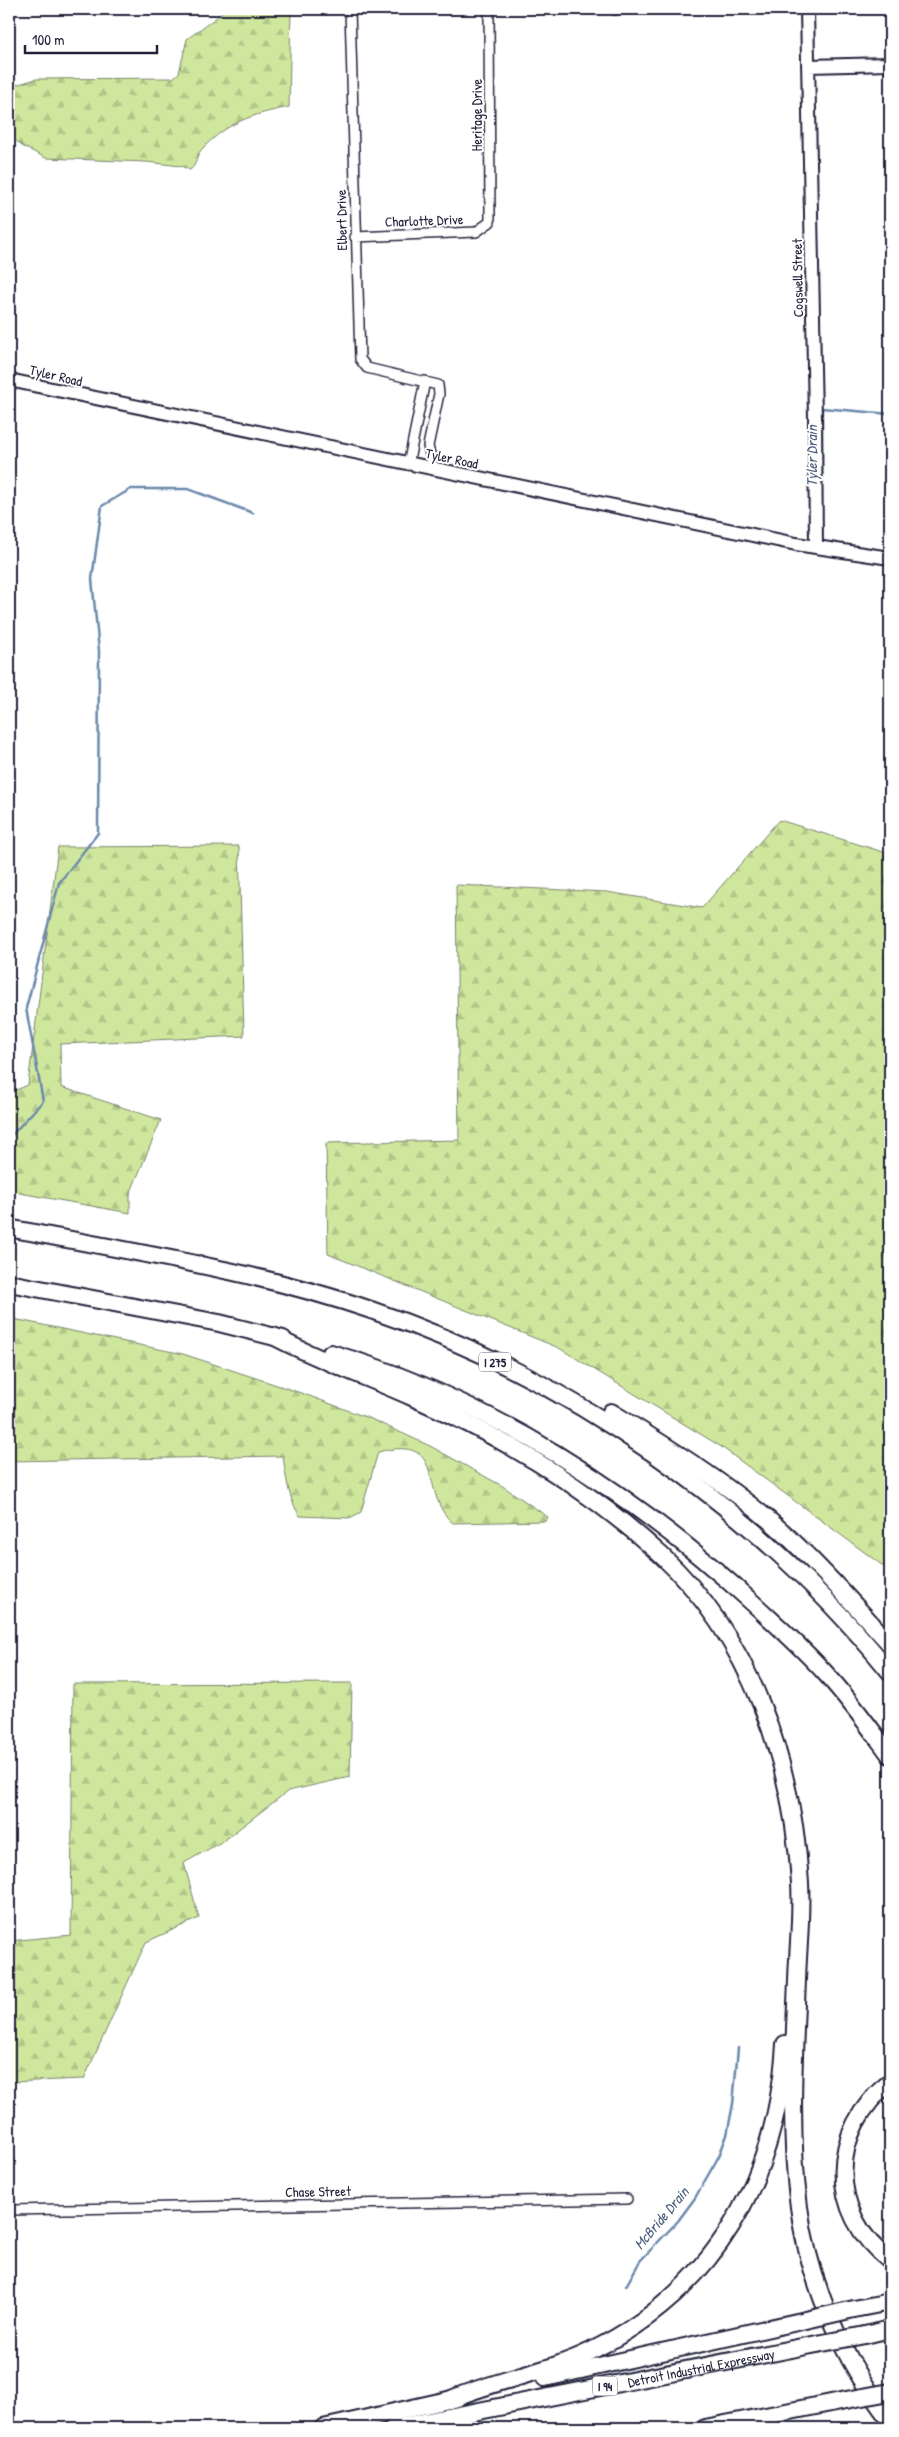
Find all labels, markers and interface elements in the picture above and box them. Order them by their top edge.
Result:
scale bar [25,22,158,54]
text: 100 m [32,29,65,50]
street label: Heritage Drive [467,78,487,151]
street label: Elbert Drive [331,189,351,251]
street label: Charlotte Drive [384,209,464,231]
street label: Cogswell Street [787,238,808,318]
street label: Tyler Road [28,360,85,391]
water label: Tyler Drain [801,424,822,487]
street label: Tyler Road [424,443,481,474]
road number: I 275 [479,1352,511,1371]
street label: Chase Street [285,2181,351,2201]
water label: McBride Drain [629,2181,694,2254]
street label: Detroit Industrial Expressway [626,2343,776,2391]
road number: I 94 [592,2376,618,2396]

